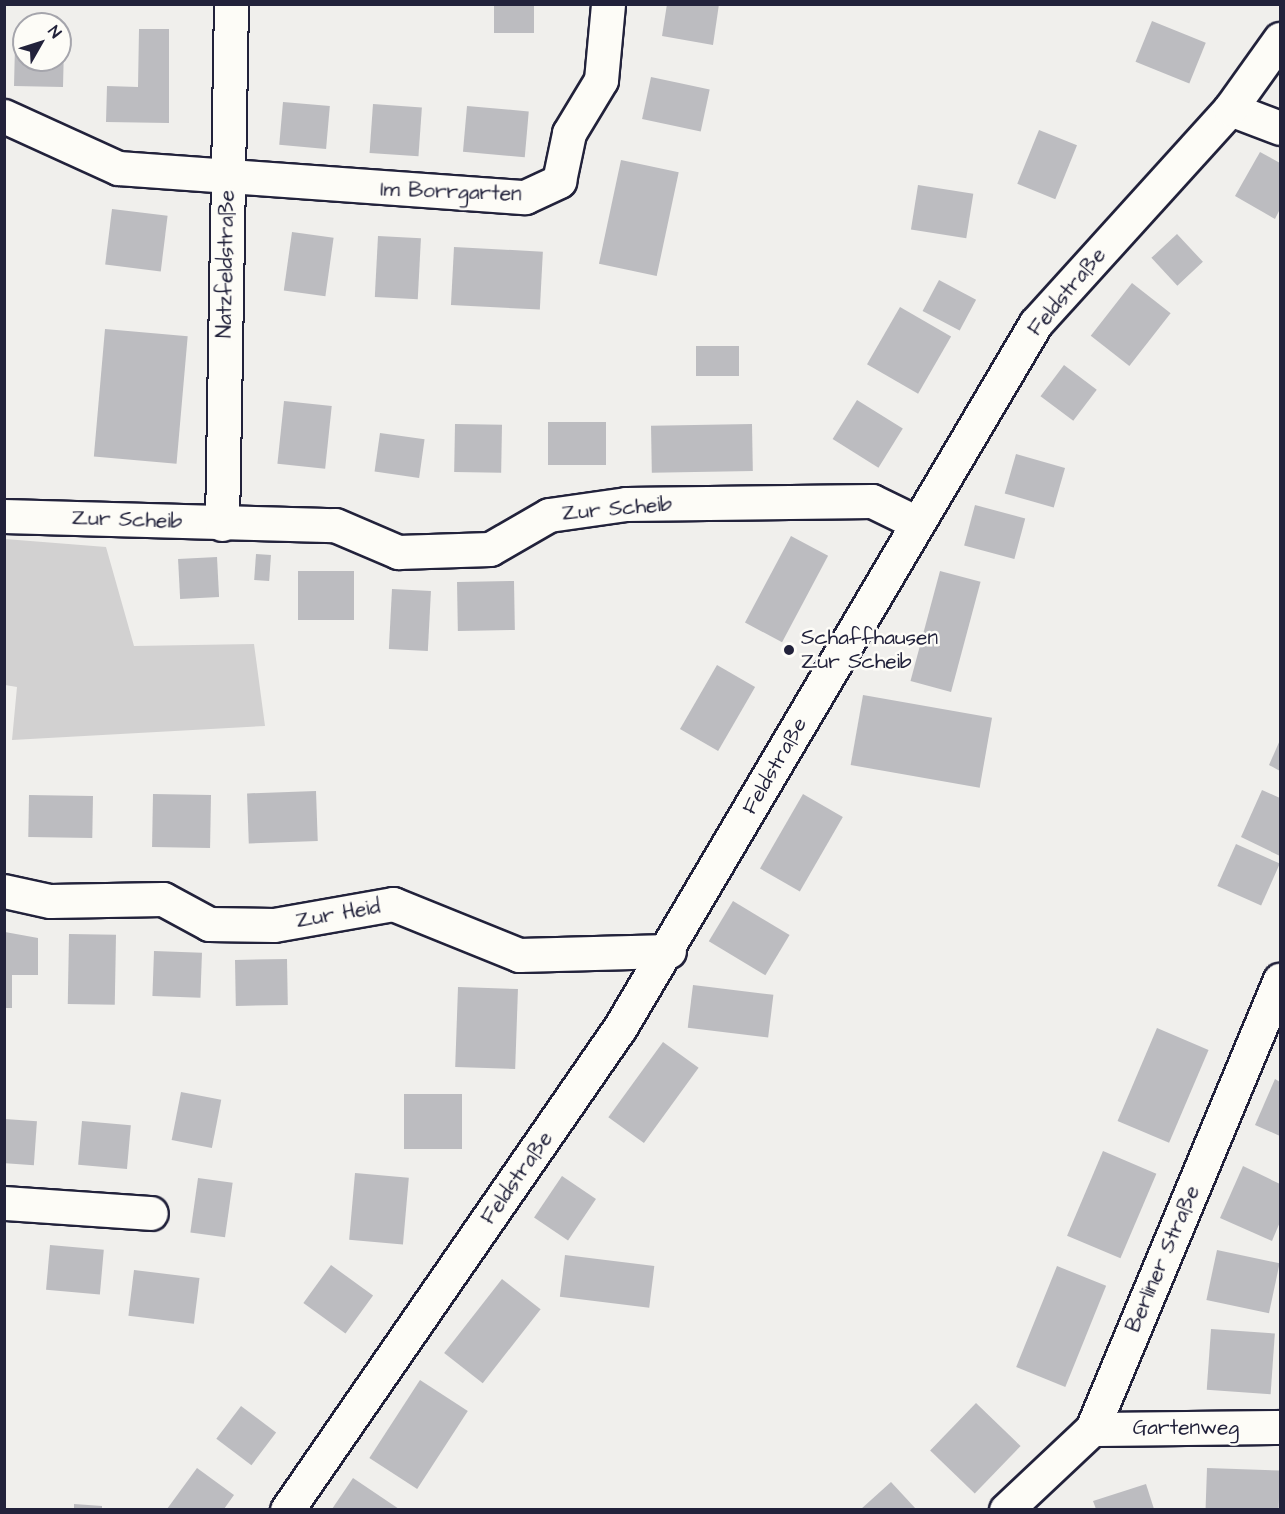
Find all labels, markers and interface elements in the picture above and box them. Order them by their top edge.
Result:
north arrow [12,12,72,72]
text: N [43,21,66,43]
street label: Im Borrgarten [380,177,522,207]
street label: Natzfeldstraße [212,190,240,338]
street label: Feldstraße [1023,243,1111,341]
street label: Zur Scheib [561,492,673,526]
street label: Zur Scheib [71,505,183,535]
place label: Schaffhausen Zur Scheib [801,625,938,675]
marker: Schaffhausen Zur Scheib [782,643,796,657]
street label: Feldstraße [737,713,813,819]
street label: Zur Heid [294,894,382,934]
street label: Feldstraße [476,1127,558,1229]
street label: Berliner Straße [1121,1182,1205,1336]
street label: Gartenweg [1133,1415,1239,1441]

